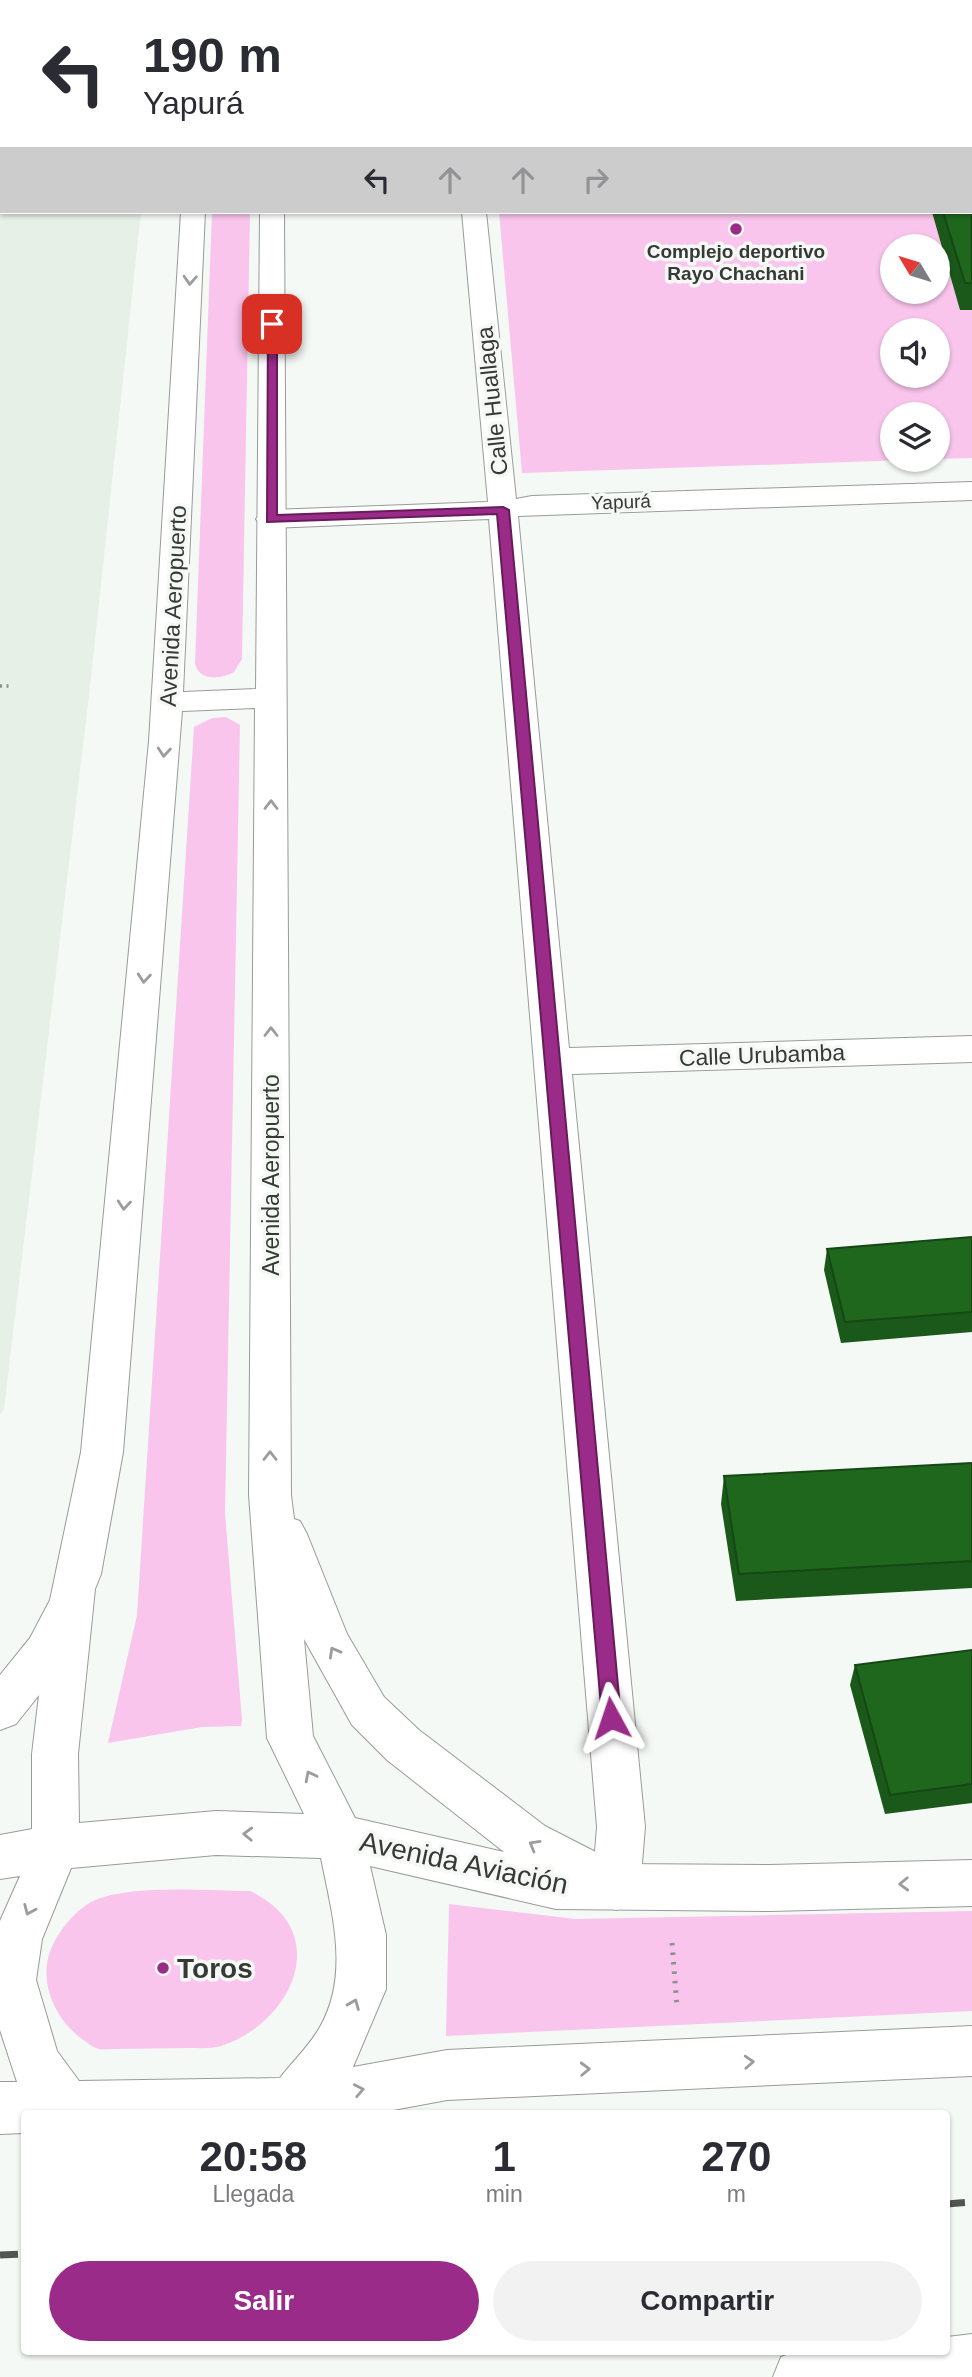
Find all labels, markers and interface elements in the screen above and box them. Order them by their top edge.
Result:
icon: left [28,28,119,119]
text: 190 m [143,28,282,82]
text: Yapurá [143,85,244,121]
icon: left [358,161,396,199]
icon: ahead [431,161,469,199]
icon: ahead [504,161,542,199]
icon: right [577,161,615,199]
marker: Complejo deportivo Rayo Chachani [728,221,744,237]
north arrow [880,234,950,304]
map controls [880,234,950,472]
place label: Complejo deportivo Rayo Chachani [647,241,825,284]
one-way arrow [182,275,197,286]
pin [242,294,302,354]
icon: arrive [253,305,291,343]
button: sound [880,318,950,388]
street label: Calle Huallaga [471,325,513,477]
button: layers [880,402,950,472]
street label: Yapurá [591,490,652,514]
street label: Avenida Aeropuerto [155,505,191,707]
one-way arrow [157,747,172,758]
one-way arrow [263,799,279,810]
one-way arrow [137,973,152,984]
one-way arrow [263,1027,279,1037]
street label: Calle Urubamba [678,1039,846,1071]
street label: Avenida Aeropuerto [258,1074,284,1276]
one-way arrow [117,1200,132,1211]
one-way arrow [262,1450,278,1461]
one-way arrow [329,1647,342,1659]
position arrow [574,1681,648,1755]
one-way arrow [304,1771,318,1783]
one-way arrow [242,1826,252,1842]
street label: Avenida Aviación [357,1826,571,1900]
one-way arrow [528,1840,541,1853]
one-way arrow [898,1877,909,1892]
one-way arrow [24,1903,38,1915]
place label: Toros [177,1953,253,1984]
marker: Toros [155,1960,171,1976]
one-way arrow [346,1999,360,2011]
one-way arrow [744,2055,755,2070]
one-way arrow [580,2062,591,2077]
one-way arrow [353,2084,365,2099]
text: 20:58 [200,2133,307,2180]
text: 1 [492,2133,516,2180]
text: 270 [701,2133,771,2180]
text: Llegada [212,2181,294,2207]
text: min [486,2181,523,2207]
text: m [727,2181,746,2207]
button: Salir [49,2261,479,2341]
button: Compartir [493,2261,922,2341]

